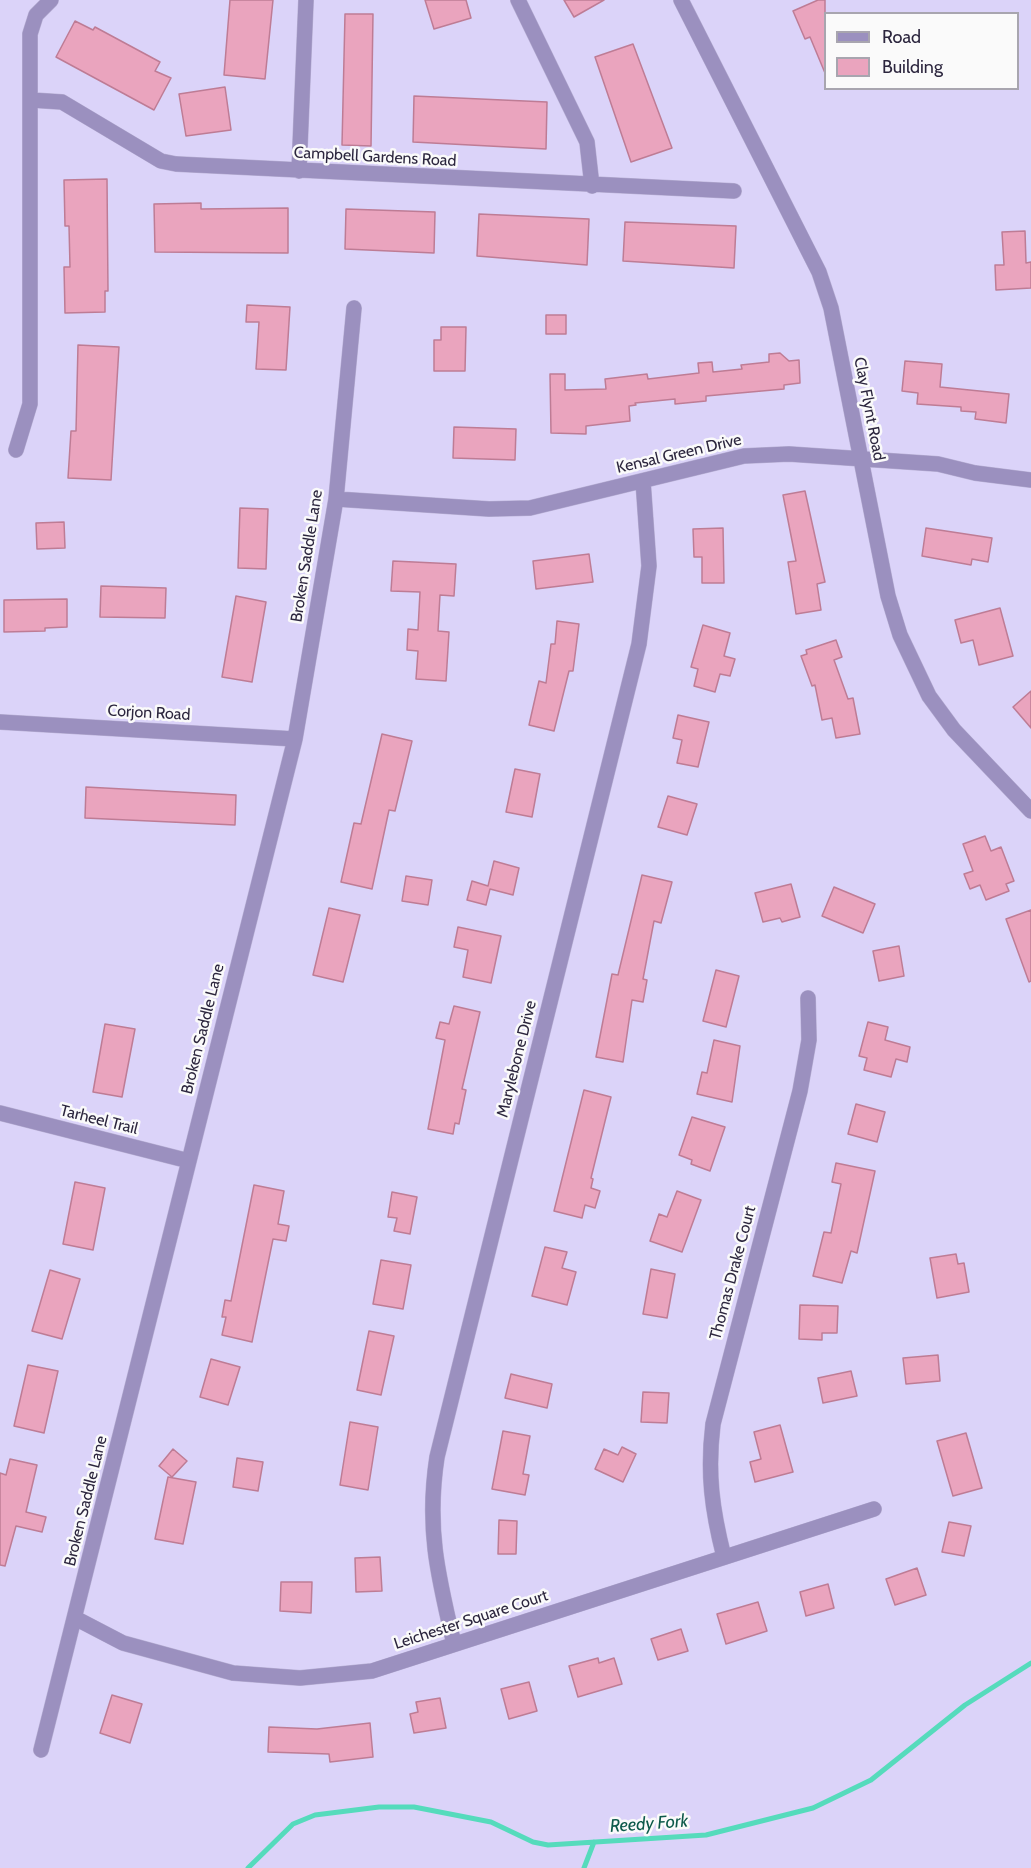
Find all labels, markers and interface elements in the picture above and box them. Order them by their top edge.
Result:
legend [824,12,1019,90]
text: Road [882,26,921,48]
text: Building [882,56,943,78]
street label: Campbell Gardens Road [293,143,457,171]
street label: Clay Flynt Road [850,355,888,463]
street label: Kensal Green Drive [615,430,743,478]
street label: Broken Saddle Lane [287,488,327,624]
street label: Corjon Road [107,701,191,725]
street label: Broken Saddle Lane [178,962,228,1096]
street label: Marylebone Drive [493,999,541,1119]
street label: Tarheel Trail [58,1101,140,1139]
street label: Thomas Drake Court [706,1204,760,1342]
street label: Broken Saddle Lane [61,1434,111,1568]
street label: Leichester Square Court [392,1586,550,1654]
water label: Reedy Fork [609,1810,689,1838]

